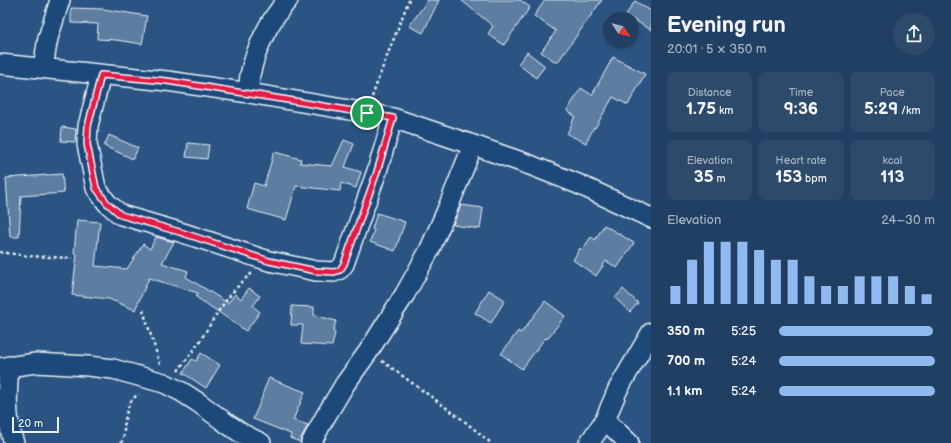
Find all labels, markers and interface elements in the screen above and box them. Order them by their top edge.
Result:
north arrow [603,12,639,48]
map controls [603,12,639,48]
text: Evening run [667,12,786,39]
button: share [893,13,935,55]
text: 20:01 · 5 × 350 m [667,41,767,57]
text: Distance [688,86,732,99]
text: Time [789,86,813,99]
text: Pace [880,86,905,99]
pin [350,96,384,130]
text: 1.75 [686,99,716,119]
text: 9:36 [784,99,818,119]
text: 5:29 [864,99,898,119]
icon: arrive [356,102,378,124]
text: km [716,104,733,117]
text: /km [898,104,921,117]
text: Elevation [687,154,733,167]
text: Heart rate [776,154,826,167]
text: kcal [882,154,902,167]
text: 35 [694,167,714,187]
text: 153 [775,167,802,187]
text: 113 [880,167,904,187]
text: m [714,172,726,185]
text: bpm [802,172,827,185]
text: Elevation [667,212,721,228]
text: 24–30 m [881,212,935,228]
text: 350 m [667,323,705,339]
text: 5:25 [731,323,756,339]
text: 700 m [667,353,705,369]
text: 5:24 [731,353,756,369]
text: 1.1 km [667,383,702,399]
text: 5:24 [731,383,756,399]
scale bar [12,415,59,434]
text: 20 m [18,417,43,430]

